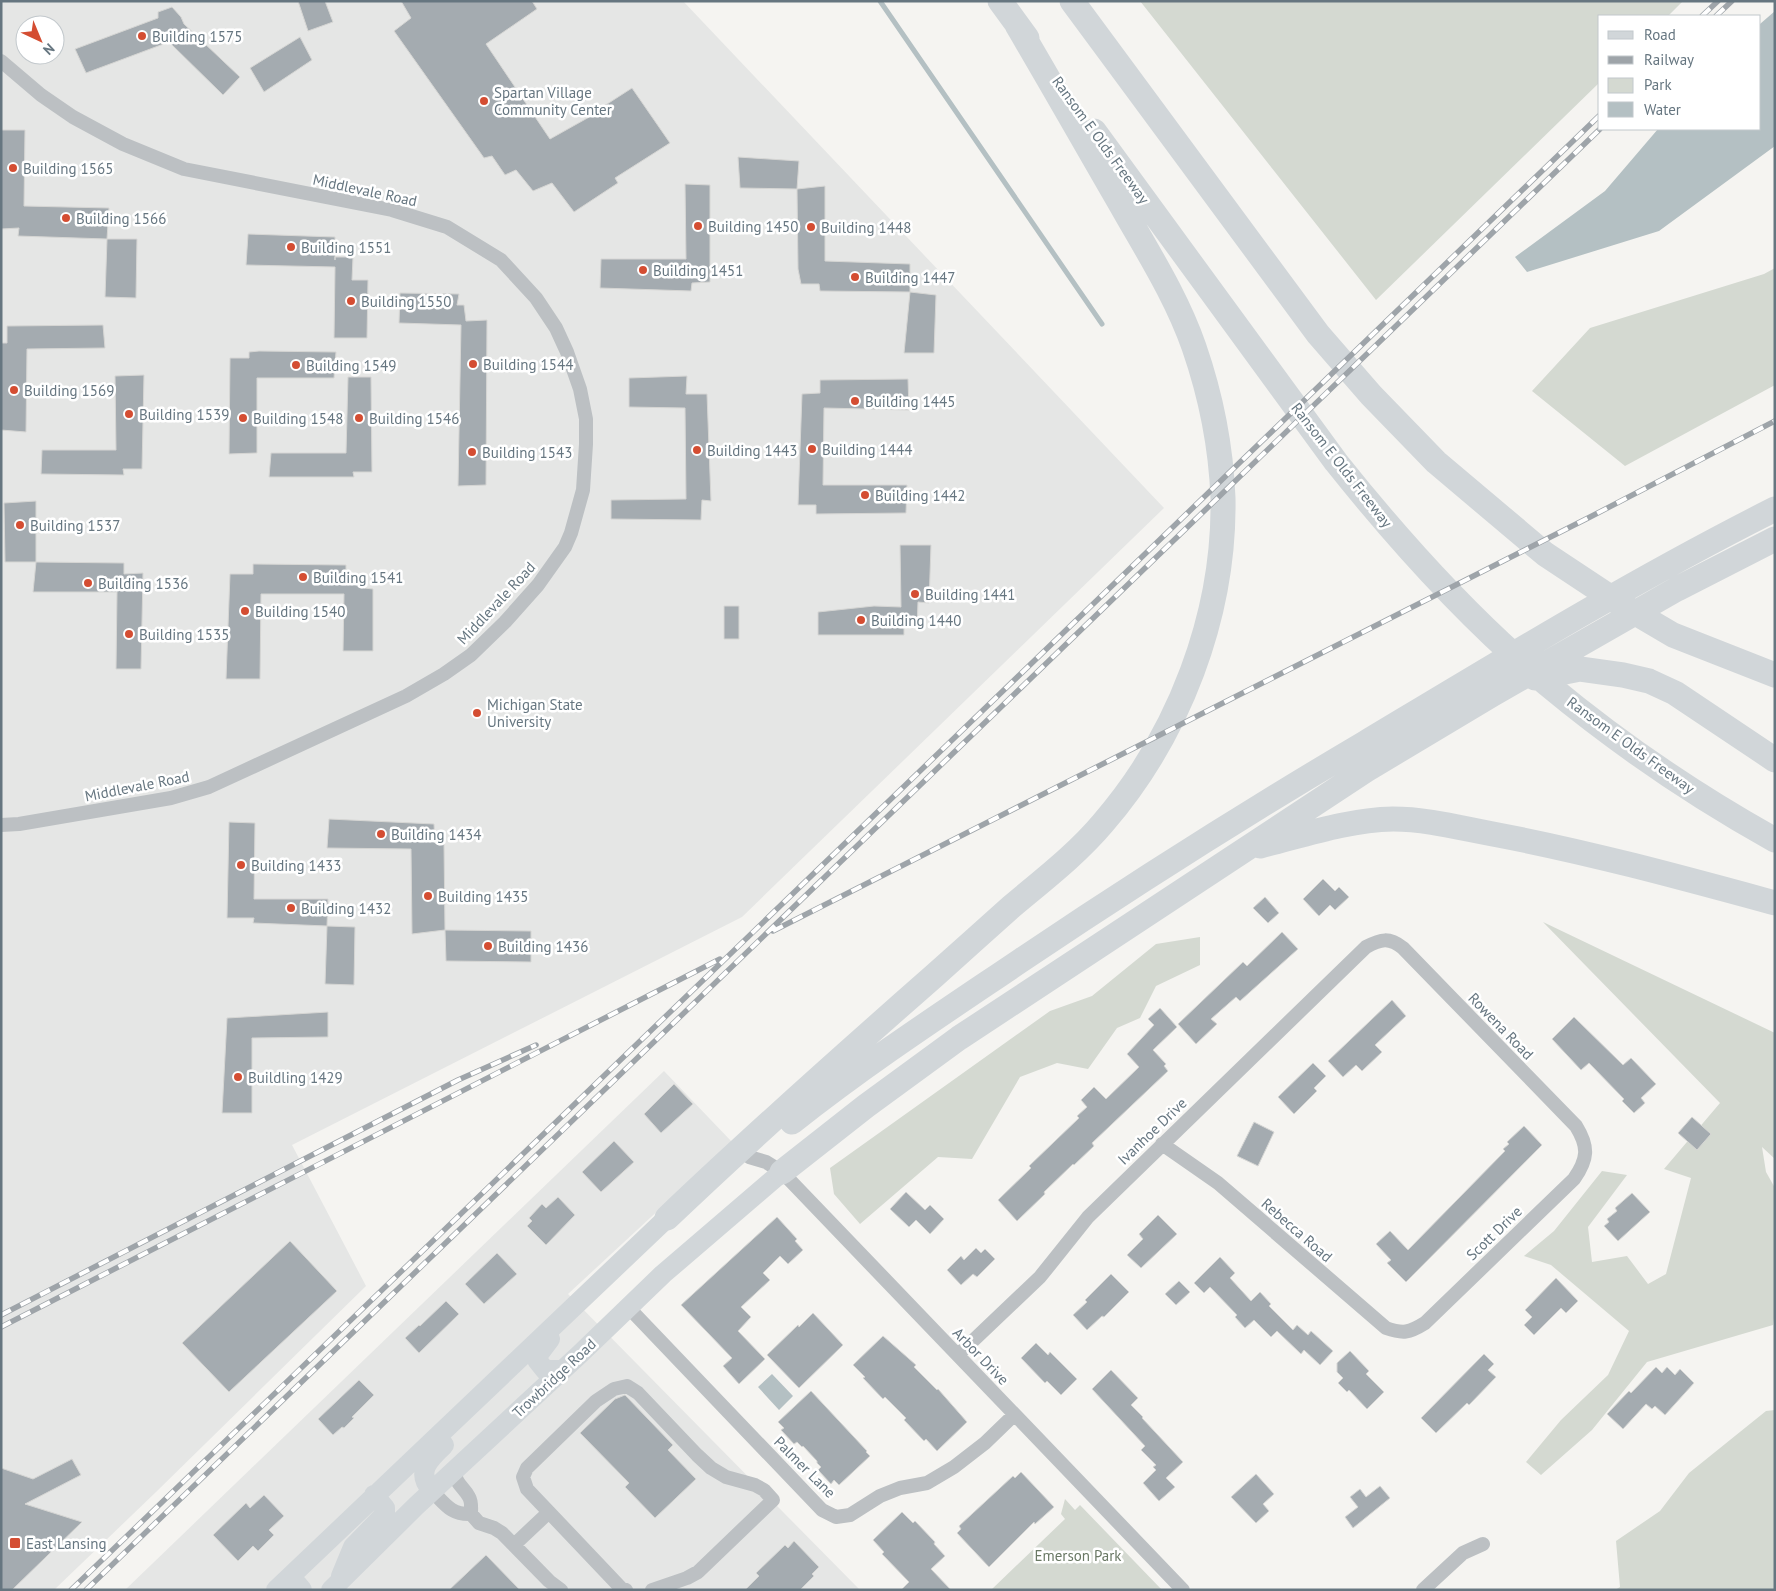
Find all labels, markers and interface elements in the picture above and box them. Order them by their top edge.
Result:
north arrow [15,15,65,65]
legend [1598,15,1761,130]
text: Road [1644,25,1676,44]
place label: Building 1575 [152,27,242,46]
marker: Building 1575 [136,30,148,42]
text: N [39,40,59,59]
text: Railway [1644,50,1694,69]
street label: Ransom E Olds Freeway [1048,72,1154,208]
text: Park [1644,75,1672,94]
place label: Spartan Village Community Center [494,83,612,119]
marker: Spartan Village Community Center [478,95,490,107]
text: Water [1644,100,1681,119]
place label: Building 1565 [23,159,113,178]
marker: Building 1565 [7,162,19,174]
street label: Middlevale Road [311,170,419,210]
place label: Building 1566 [76,209,166,228]
marker: Building 1566 [60,212,72,224]
place label: Building 1450 [708,217,798,236]
place label: Building 1448 [821,218,911,237]
marker: Building 1450 [692,220,704,232]
marker: Building 1448 [805,221,817,233]
place label: Building 1551 [301,238,391,257]
marker: Building 1551 [285,241,297,253]
place label: Building 1451 [653,261,743,280]
marker: Building 1451 [637,264,649,276]
place label: Building 1447 [865,268,955,287]
marker: Building 1447 [849,271,861,283]
place label: Building 1550 [361,292,451,311]
marker: Building 1550 [345,295,357,307]
place label: Building 1544 [483,355,573,374]
place label: Building 1549 [306,356,396,375]
marker: Building 1544 [467,358,479,370]
marker: Building 1549 [290,359,302,371]
place label: Building 1569 [24,381,114,400]
marker: Building 1569 [8,384,20,396]
place label: Building 1445 [865,392,955,411]
marker: Building 1445 [849,395,861,407]
street label: Ransom E Olds Freeway [1287,399,1397,531]
place label: Building 1539 [139,405,229,424]
marker: Building 1539 [123,408,135,420]
place label: Building 1548 [253,409,343,428]
place label: Building 1546 [369,409,459,428]
marker: Building 1548 [237,412,249,424]
marker: Building 1546 [353,412,365,424]
place label: Building 1444 [822,440,912,459]
place label: Building 1443 [707,441,797,460]
place label: Building 1543 [482,443,572,462]
marker: Building 1444 [806,443,818,455]
marker: Building 1443 [691,444,703,456]
marker: Building 1543 [466,446,478,458]
place label: Building 1442 [875,486,965,505]
marker: Building 1442 [859,489,871,501]
place label: Building 1537 [30,516,120,535]
marker: Building 1537 [14,519,26,531]
street label: Middlevale Road [453,558,539,648]
place label: Building 1541 [313,568,403,587]
marker: Building 1541 [297,571,309,583]
place label: Building 1536 [98,574,188,593]
marker: Building 1536 [82,577,94,589]
place label: Building 1441 [925,585,1015,604]
marker: Building 1441 [909,588,921,600]
place label: Building 1540 [255,602,345,621]
marker: Building 1540 [239,605,251,617]
place label: Building 1440 [871,611,961,630]
marker: Building 1440 [855,614,867,626]
place label: Building 1535 [139,625,229,644]
marker: Building 1535 [123,628,135,640]
street label: Ransom E Olds Freeway [1563,692,1699,798]
place label: Michigan State University [487,695,583,731]
marker: Michigan State University [471,707,483,719]
street label: Middlevale Road [83,767,191,805]
place label: Building 1434 [391,825,481,844]
marker: Building 1434 [375,828,387,840]
place label: Building 1433 [251,856,341,875]
marker: Building 1433 [235,859,247,871]
place label: Building 1435 [438,887,528,906]
marker: Building 1435 [422,890,434,902]
place label: Building 1432 [301,899,391,918]
marker: Building 1432 [285,902,297,914]
place label: Building 1436 [498,937,588,956]
marker: Building 1436 [482,940,494,952]
street label: Rowena Road [1464,988,1538,1064]
place label: Buildling 1429 [248,1068,343,1087]
marker: Buildling 1429 [232,1071,244,1083]
street label: Ivanhoe Drive [1113,1093,1191,1169]
street label: Rebecca Road [1258,1194,1336,1266]
street label: Scott Drive [1462,1202,1526,1264]
street label: Arbor Drive [949,1323,1013,1389]
street label: Trowbridge Road [508,1334,600,1422]
street label: Palmer Lane [770,1432,840,1502]
place label: East Lansing [26,1534,107,1553]
marker: East Lansing [8,1536,22,1550]
park label: Emerson Park [1034,1546,1122,1565]

